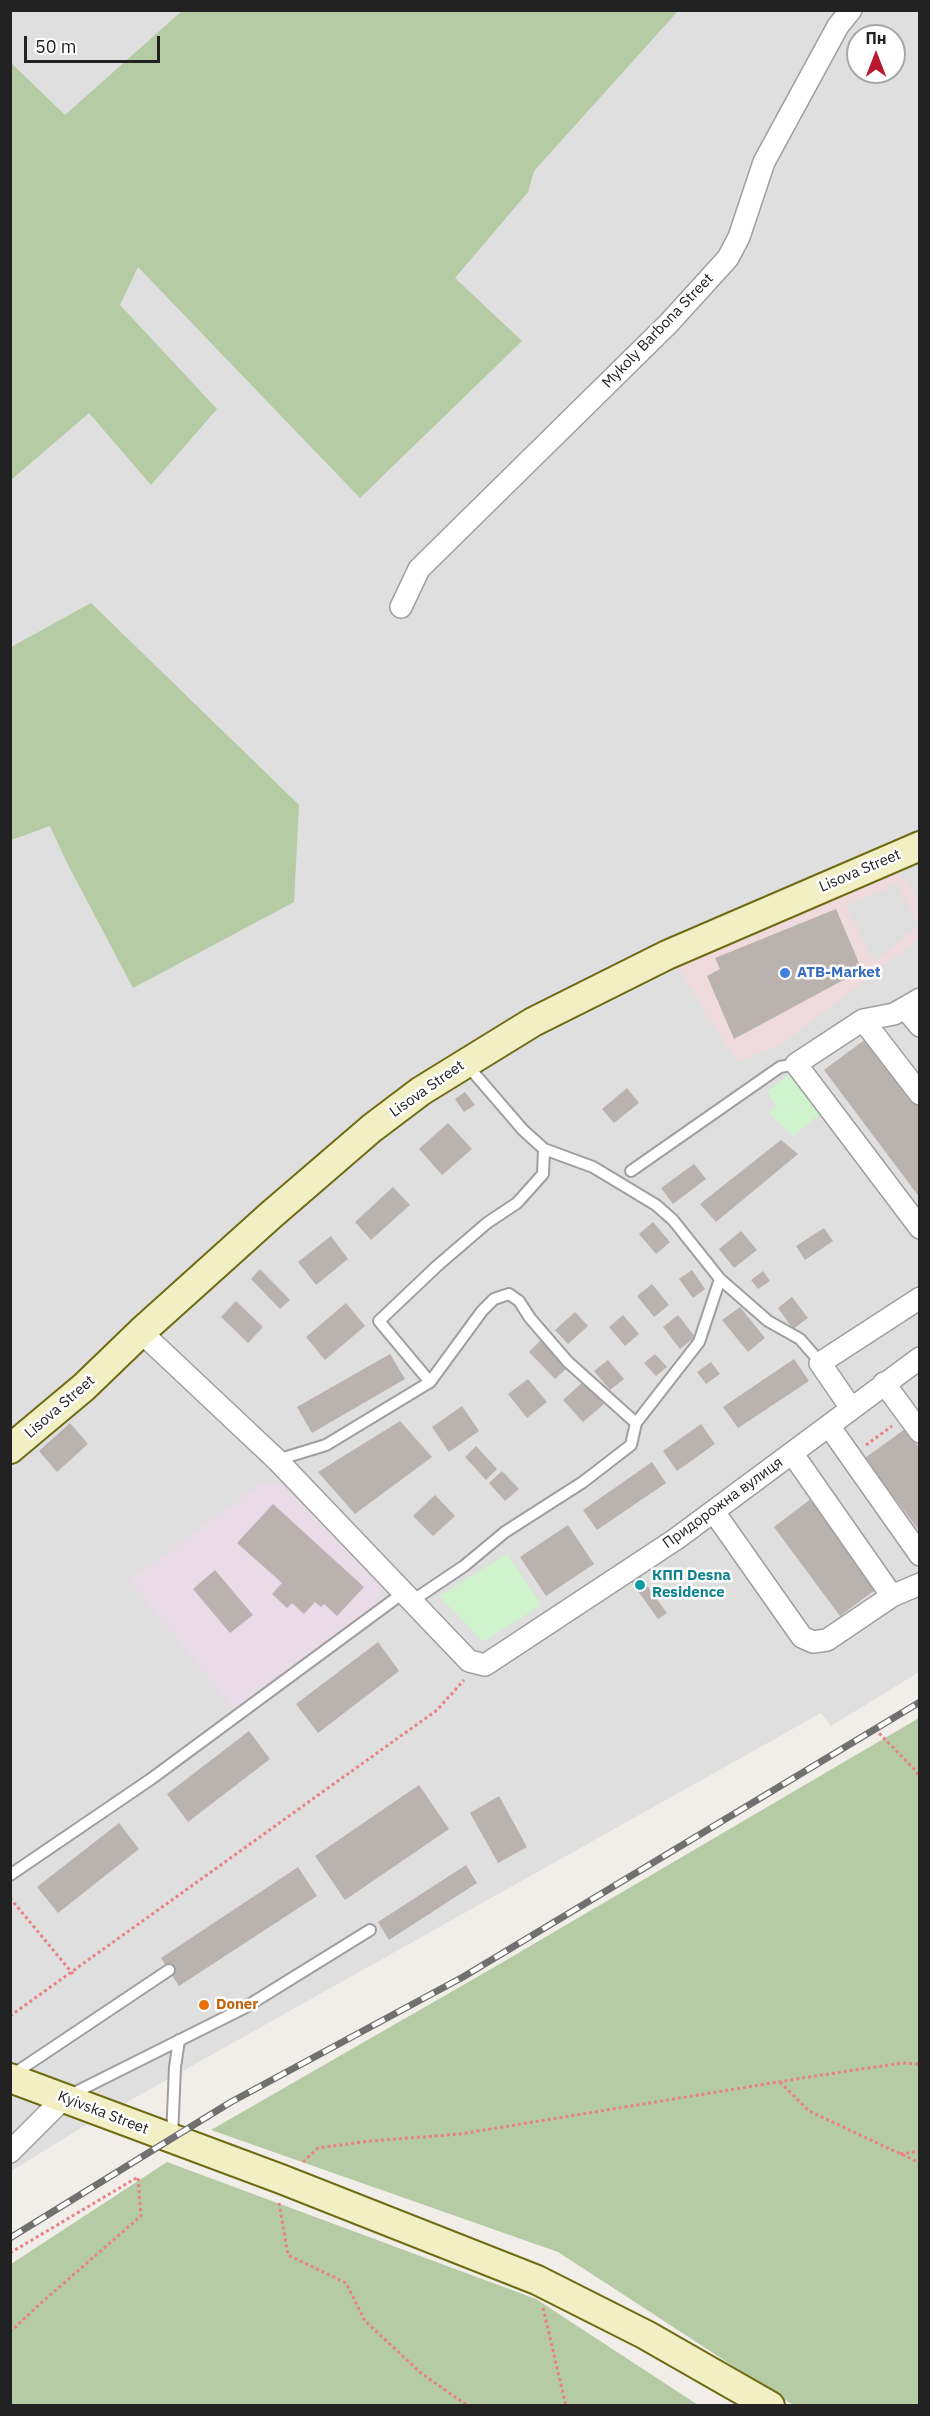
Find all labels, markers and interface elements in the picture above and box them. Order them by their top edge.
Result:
scale bar [27,24,164,62]
north arrow [846,24,906,84]
text: Пн [865,28,887,48]
text: 50 m [35,35,77,58]
street label: Mykoly Barbona Street [599,270,717,392]
street label: Lisova Street [817,846,903,896]
place label: ATB-Market [797,964,880,982]
marker: ATB-Market [778,966,792,980]
street label: Lisova Street [386,1057,468,1121]
street label: Lisova Street [21,1372,99,1442]
street label: Придорожна вулиця [660,1453,786,1553]
place label: КПП Desna Residence [652,1567,731,1602]
marker: КПП Desna Residence [633,1578,647,1592]
place label: Doner [216,1996,258,2014]
marker: Doner [197,1998,211,2012]
street label: Kyivska Street [55,2087,151,2139]

